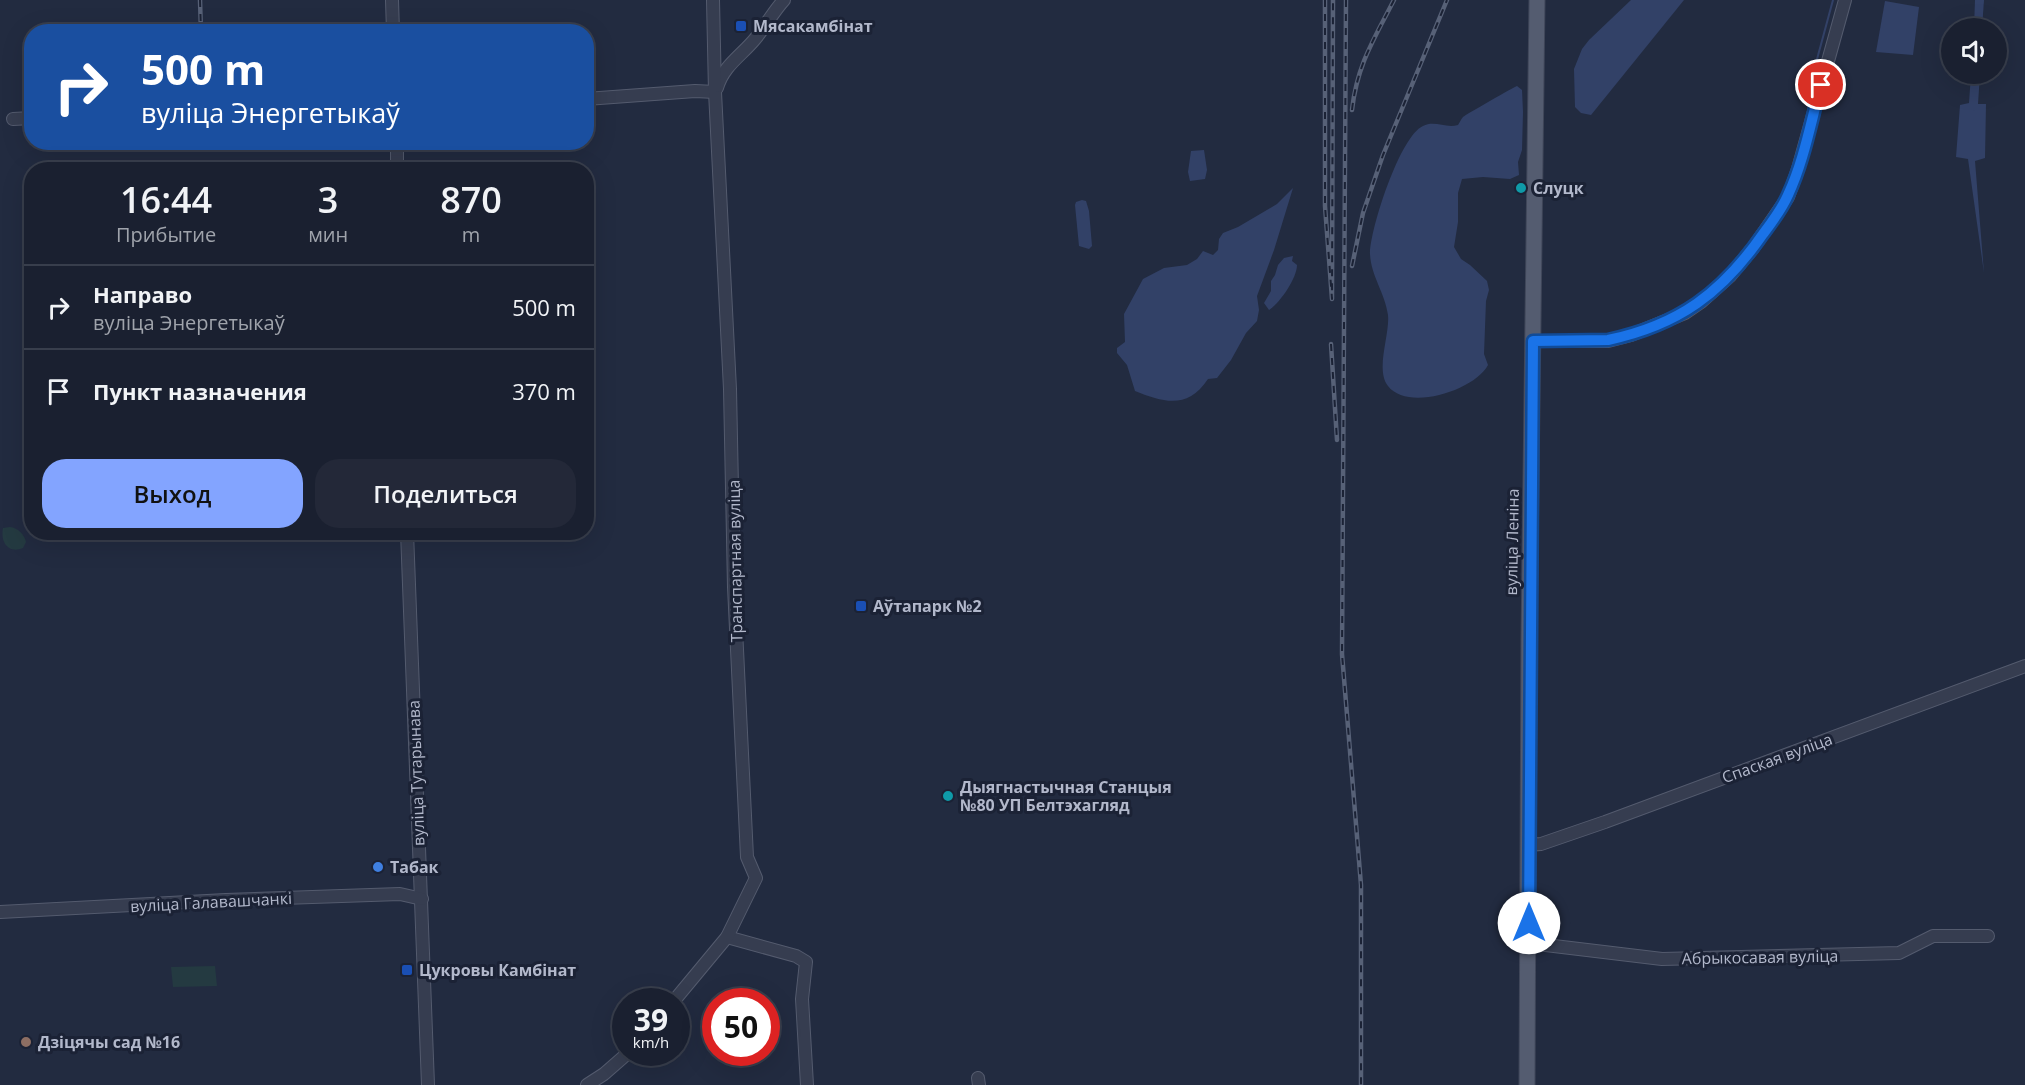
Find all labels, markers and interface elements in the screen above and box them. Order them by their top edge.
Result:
place label: Мясакамбінат [753,15,873,37]
map controls [1941,18,2007,84]
button: sound [1941,18,2007,84]
marker: Мясакамбінат [734,19,748,33]
text: 500 m [141,40,265,97]
icon: right [42,48,120,126]
pin [1795,59,1846,110]
icon: arrive [1804,68,1837,101]
text: вуліца Энергетыкаў [141,94,400,131]
text: 16:44 [120,175,212,224]
text: 3 [318,175,338,224]
text: 870 [440,175,502,224]
place label: Слуцк [1533,177,1584,199]
marker: Слуцк [1514,181,1528,195]
text: Прибытие [116,221,216,248]
text: мин [308,221,348,248]
text: m [462,221,480,248]
text: Направо [93,279,192,309]
icon: right [42,291,75,324]
text: 500 m [512,292,576,322]
text: вуліца Энергетыкаў [93,309,285,336]
icon: arrive [42,375,75,408]
text: Пункт назначения [93,376,307,406]
text: 370 m [512,376,576,406]
button: Выход [42,459,303,528]
button: Поделиться [315,459,576,528]
street label: Транспартная вуліца [723,479,747,643]
street label: вуліца Леніна [1500,488,1524,596]
place label: Аўтапарк №2 [873,595,982,617]
marker: Аўтапарк №2 [854,599,868,613]
street label: вуліца Тутарынава [402,700,430,846]
street label: Спаская вуліца [1719,728,1835,788]
place label: Дыягнастычная Станцыя №80 УП Белтэхагляд [960,776,1172,816]
marker: Дыягнастычная Станцыя №80 УП Белтэхагляд [941,789,955,803]
place label: Табак [390,856,439,878]
marker: Табак [371,860,385,874]
street label: вуліца Галавашчанкі [130,887,292,917]
position arrow [1497,891,1561,955]
street label: Абрыкосавая вуліца [1682,945,1838,969]
place label: Цукровы Камбінат [419,959,576,981]
marker: Цукровы Камбінат [400,963,414,977]
speed limit sign: 50 [702,988,780,1066]
text: 39 [634,999,668,1040]
place label: Дзіцячы сад №16 [38,1031,180,1053]
text: km/h [633,1032,669,1052]
marker: Дзіцячы сад №16 [19,1035,33,1049]

